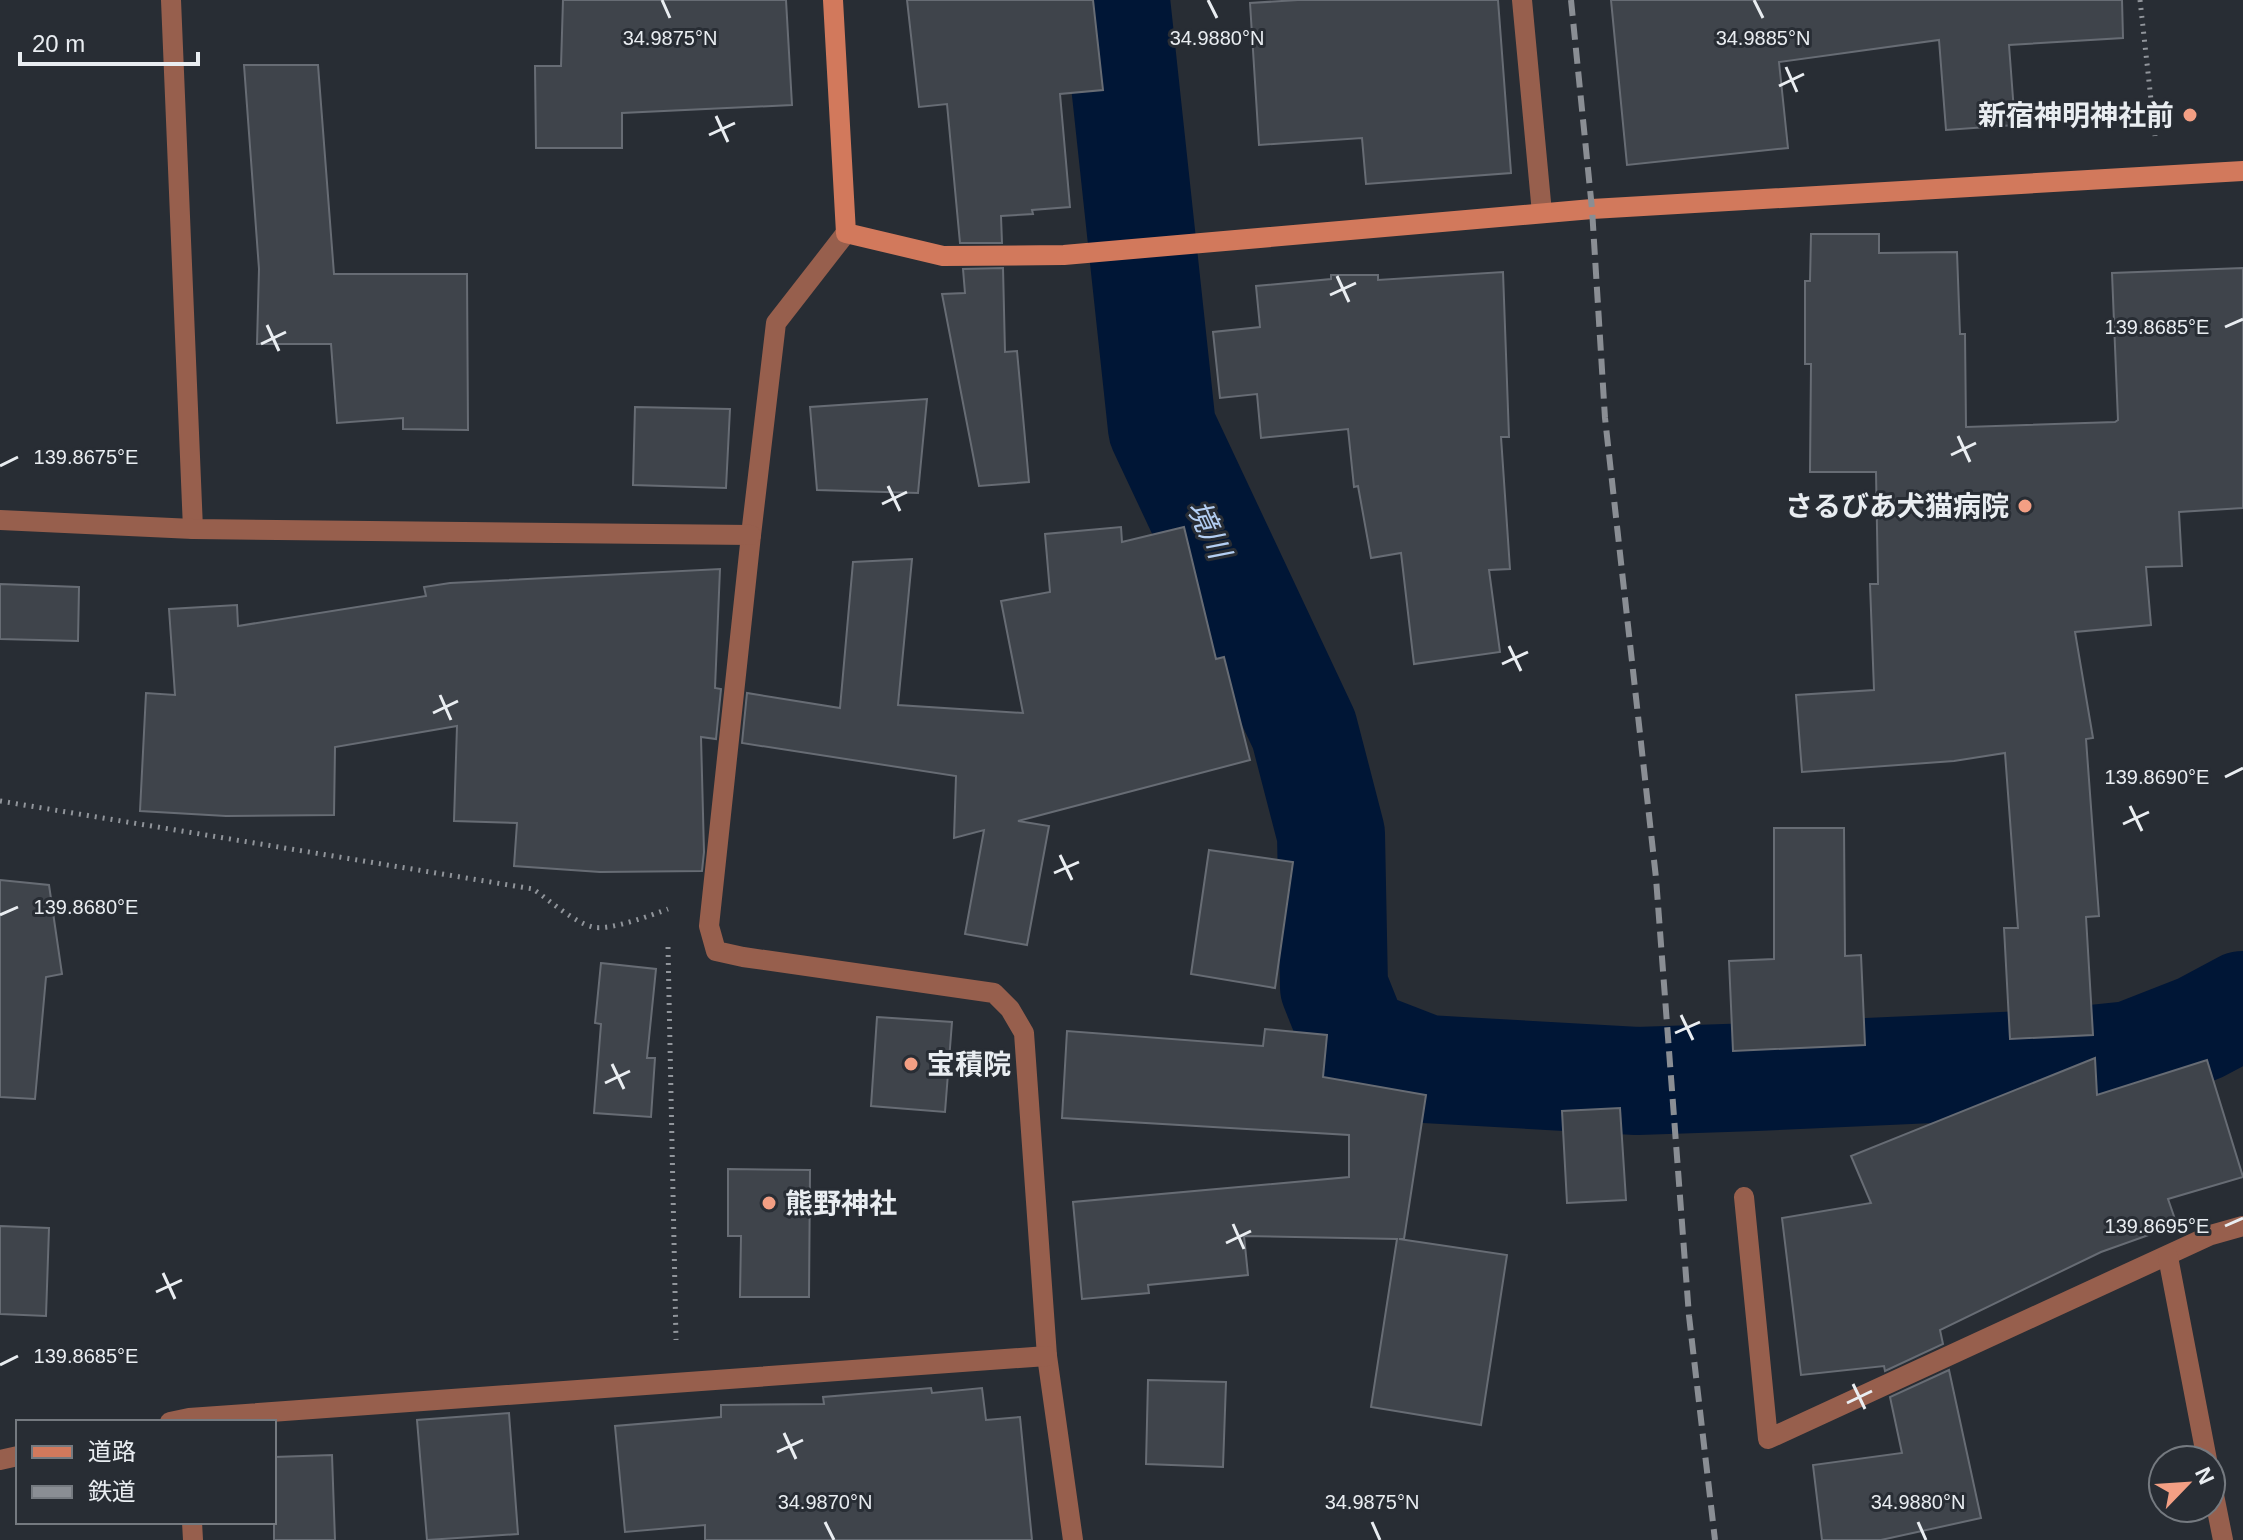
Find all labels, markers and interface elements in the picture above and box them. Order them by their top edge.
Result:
scale bar [20,16,198,66]
text: 34.9875°N [623,27,717,49]
text: 34.9880°N [1170,27,1264,49]
text: 34.9885°N [1716,27,1810,49]
text: 20 m [32,30,85,57]
place label: 新宿神明神社前 [1978,100,2174,131]
marker: 新宿神明神社前 [2181,106,2199,124]
text: 139.8685°E [2105,316,2209,338]
text: 139.8675°E [34,446,138,468]
place label: さるびあ犬猫病院 [1785,491,2009,522]
water label: 境川 [1181,495,1238,566]
marker: さるびあ犬猫病院 [2016,497,2034,515]
text: 139.8690°E [2105,766,2209,788]
text: 139.8680°E [34,896,138,918]
place label: 宝積院 [927,1049,1011,1080]
marker: 宝積院 [902,1055,920,1073]
place label: 熊野神社 [785,1188,897,1219]
marker: 熊野神社 [760,1194,778,1212]
text: 139.8695°E [2105,1215,2209,1237]
text: 139.8685°E [34,1345,138,1367]
legend [16,1420,276,1524]
text: 道路 [88,1438,136,1465]
north arrow [2147,1444,2227,1524]
text: N [2190,1463,2219,1488]
text: 鉄道 [88,1478,136,1505]
text: 34.9870°N [778,1491,872,1513]
text: 34.9875°N [1325,1491,1419,1513]
text: 34.9880°N [1871,1491,1965,1513]

